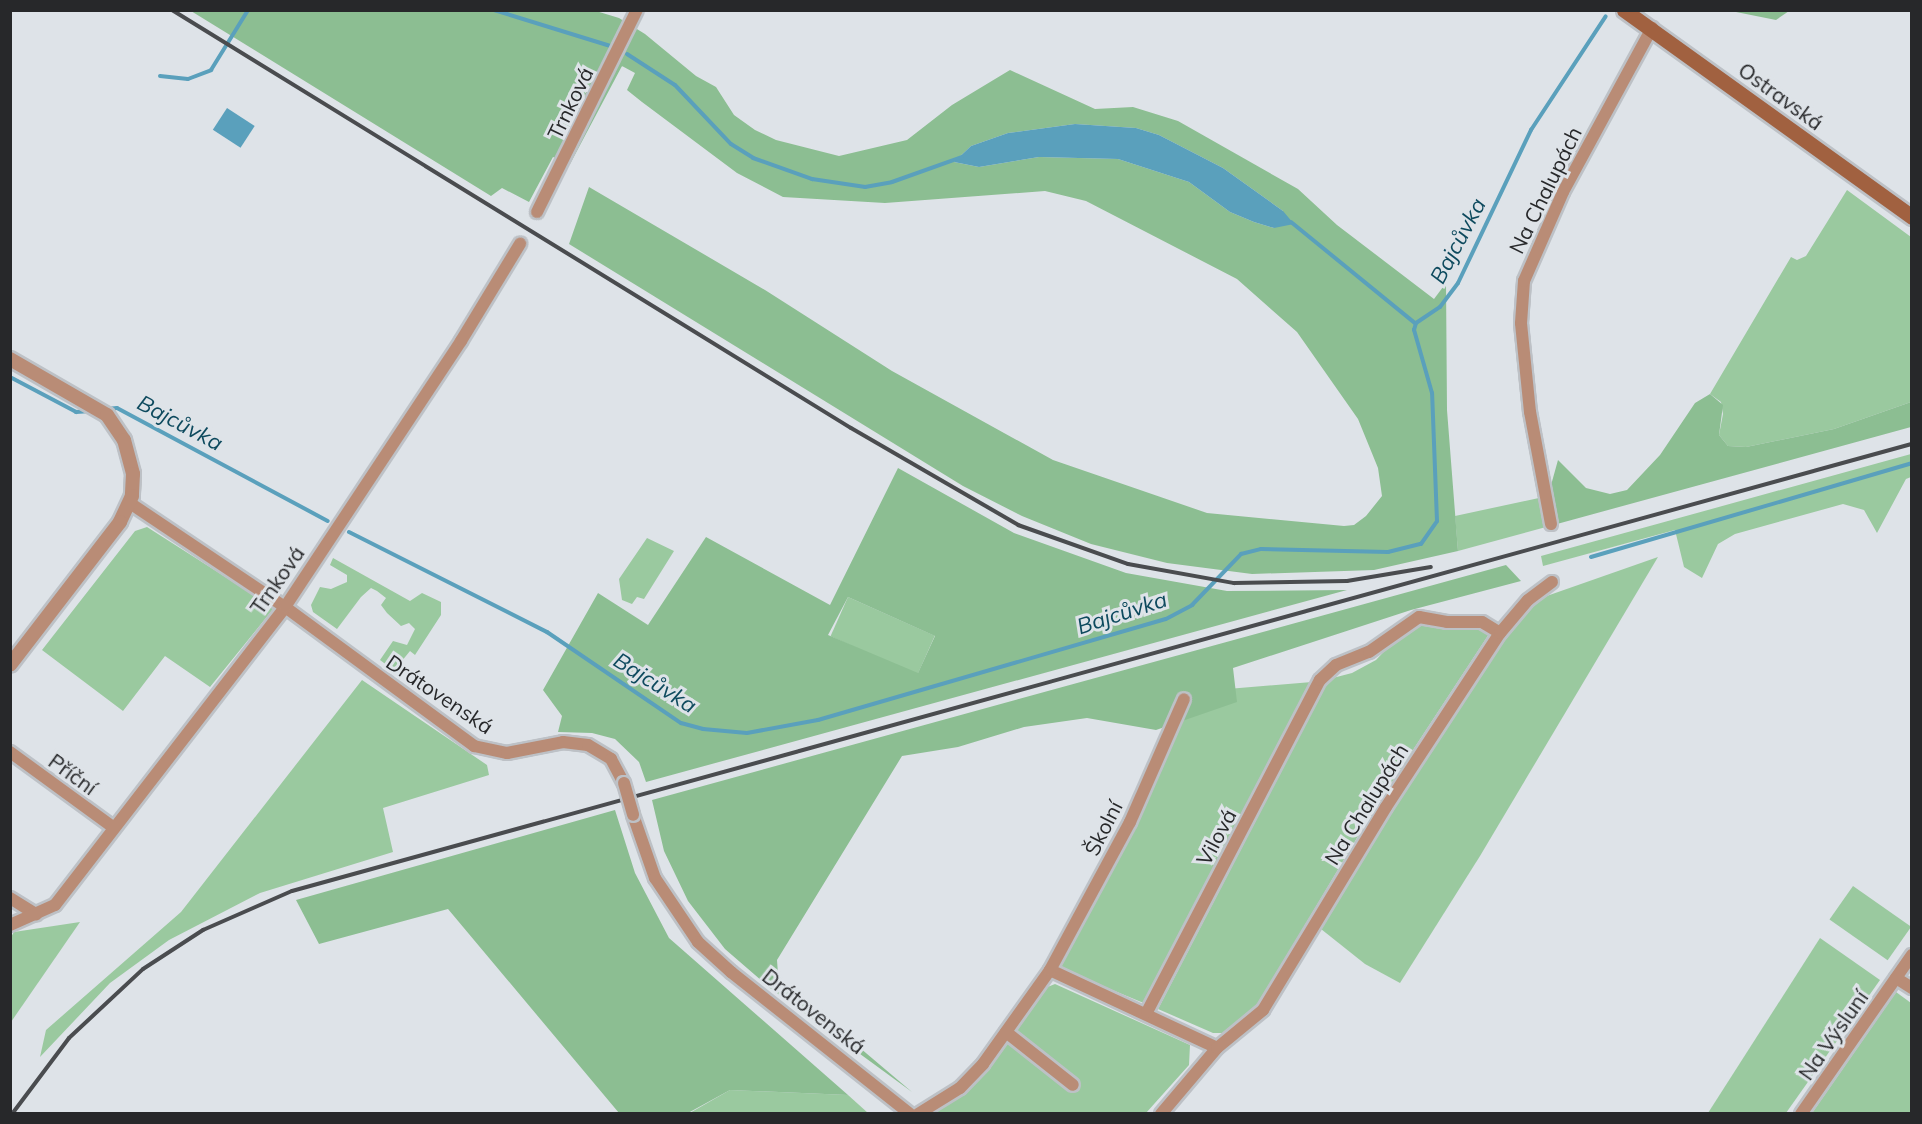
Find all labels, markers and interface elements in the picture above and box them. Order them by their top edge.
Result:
street label: Ostravská [1734,57,1828,135]
street label: Trnková [542,63,598,143]
street label: Na Chalupách [1503,122,1587,258]
water label: Bajcůvka [1424,194,1492,288]
water label: Bajcůvka [133,389,227,457]
street label: Trnková [245,541,309,619]
water label: Bajcůvka [1074,586,1170,640]
water label: Bajcůvka [609,647,701,719]
street label: Drátovenská [382,649,498,739]
street label: Na Chalupách [1319,739,1413,869]
street label: Příční [44,748,102,800]
street label: Školní [1079,796,1127,860]
street label: Vilová [1191,804,1241,870]
street label: Drátovenská [758,963,870,1059]
street label: Na Výsluní [1793,985,1873,1085]

